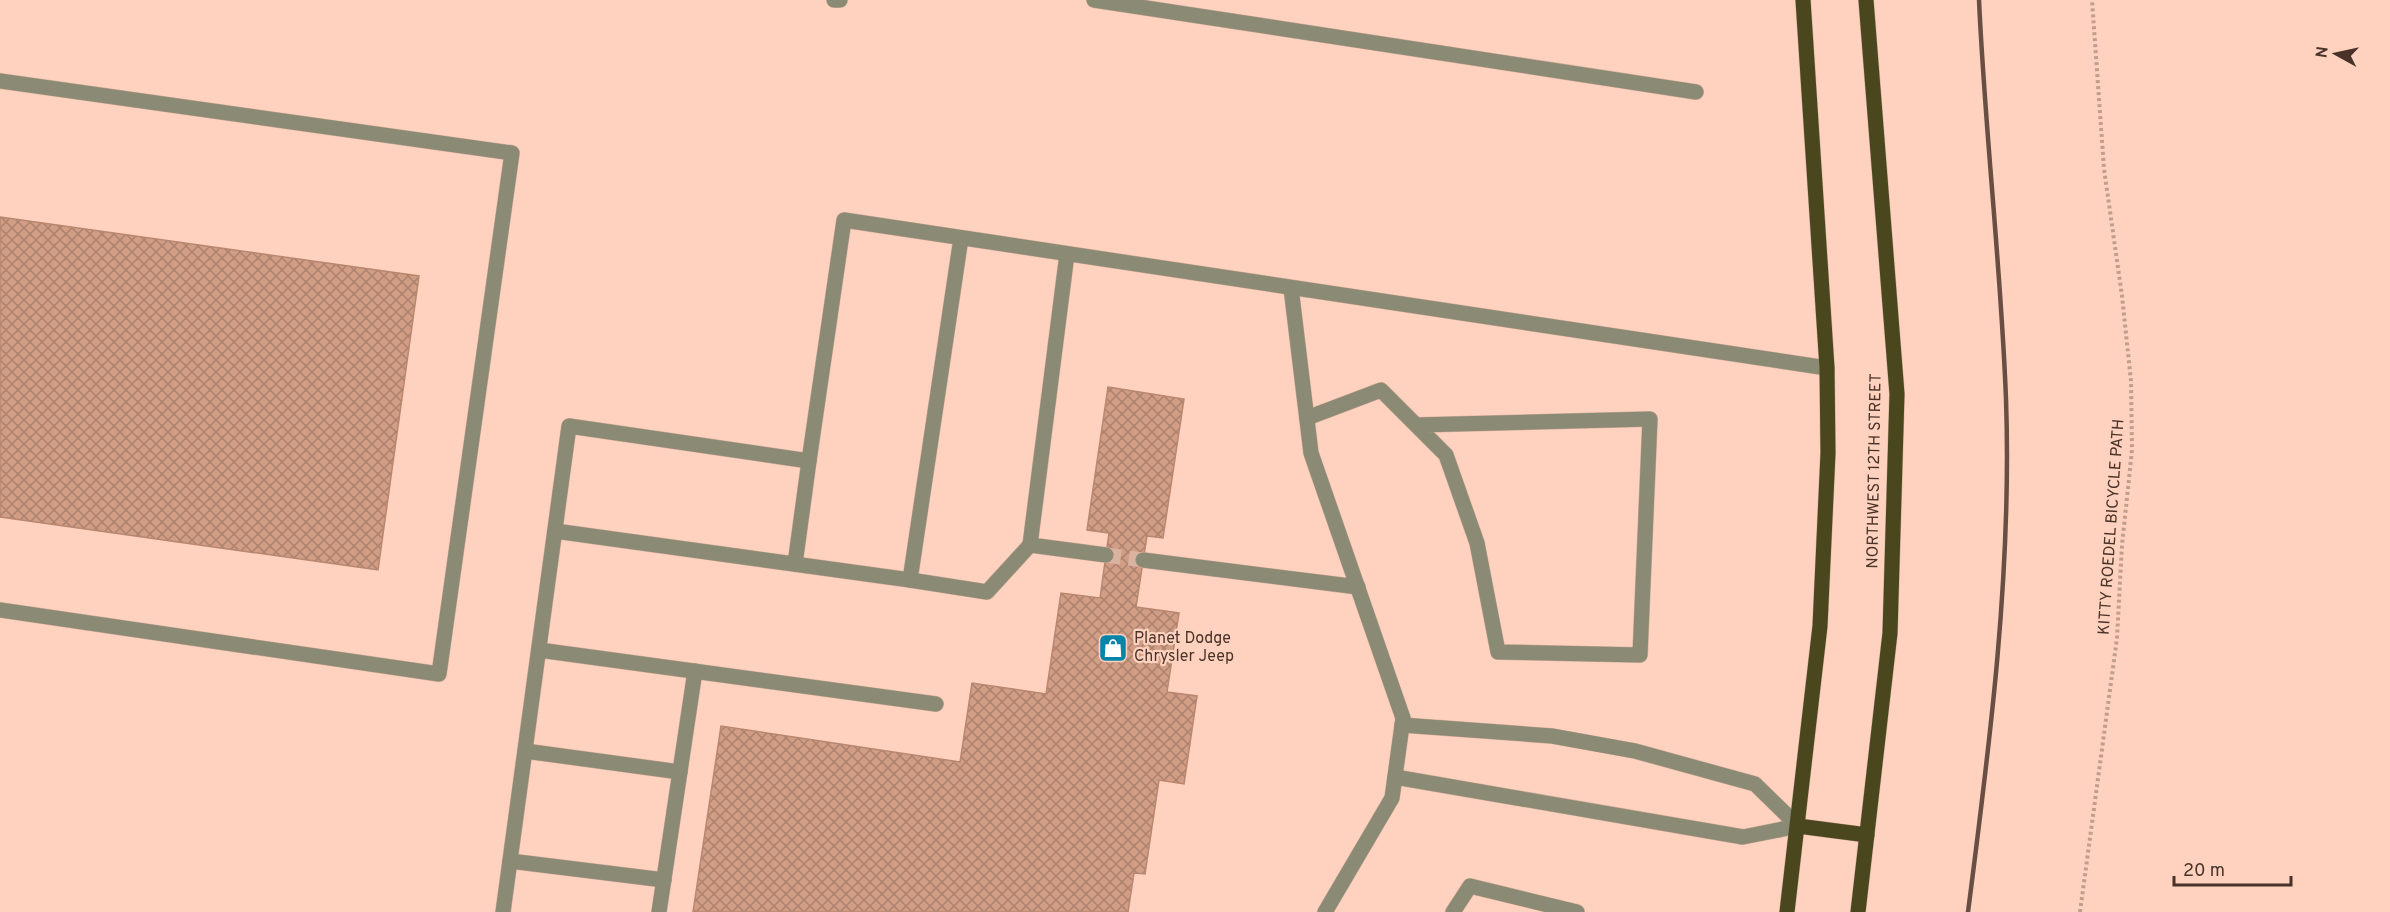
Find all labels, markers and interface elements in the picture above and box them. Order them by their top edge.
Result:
north arrow [2306,24,2366,84]
text: N [2312,45,2334,59]
street label: NORTHWEST 12TH STREET [1863,373,1887,569]
street label: KITTY ROEDEL BICYCLE PATH [2094,418,2130,636]
place label: Planet Dodge Chrysler Jeep [1134,629,1234,667]
shop icon: Planet Dodge Chrysler Jeep [1097,632,1129,664]
scale bar [2174,849,2291,887]
text: 20 m [2183,860,2225,883]

